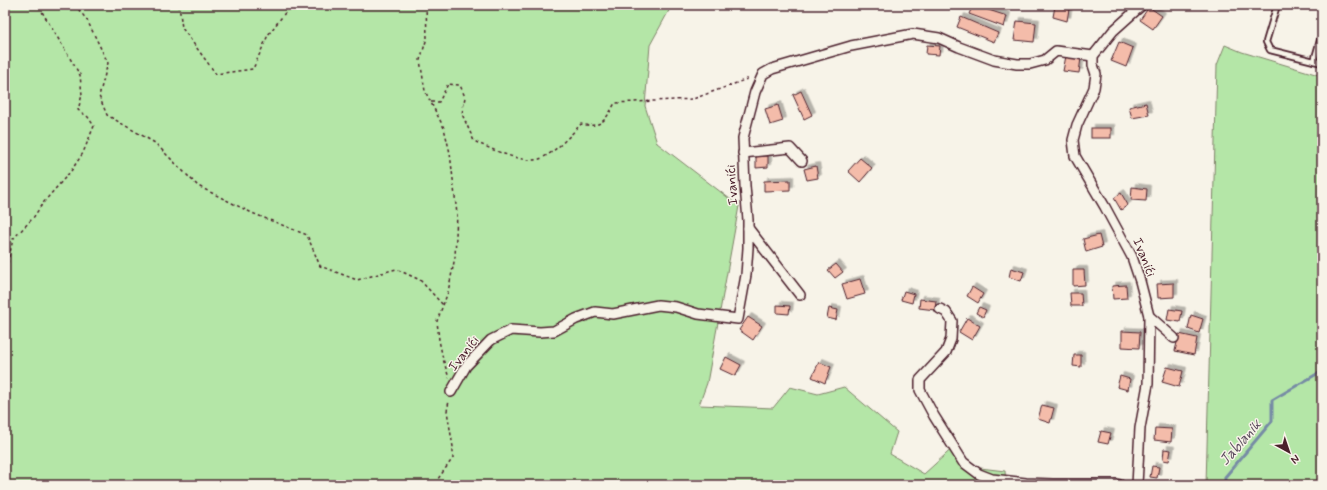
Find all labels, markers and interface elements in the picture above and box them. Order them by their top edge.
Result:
street label: Ivanići [722,164,742,206]
street label: Ivanići [1128,235,1160,280]
street label: Ivanići [444,332,483,375]
water label: Jablanik [1215,415,1267,470]
north arrow [1269,432,1309,472]
text: N [1287,451,1302,467]

